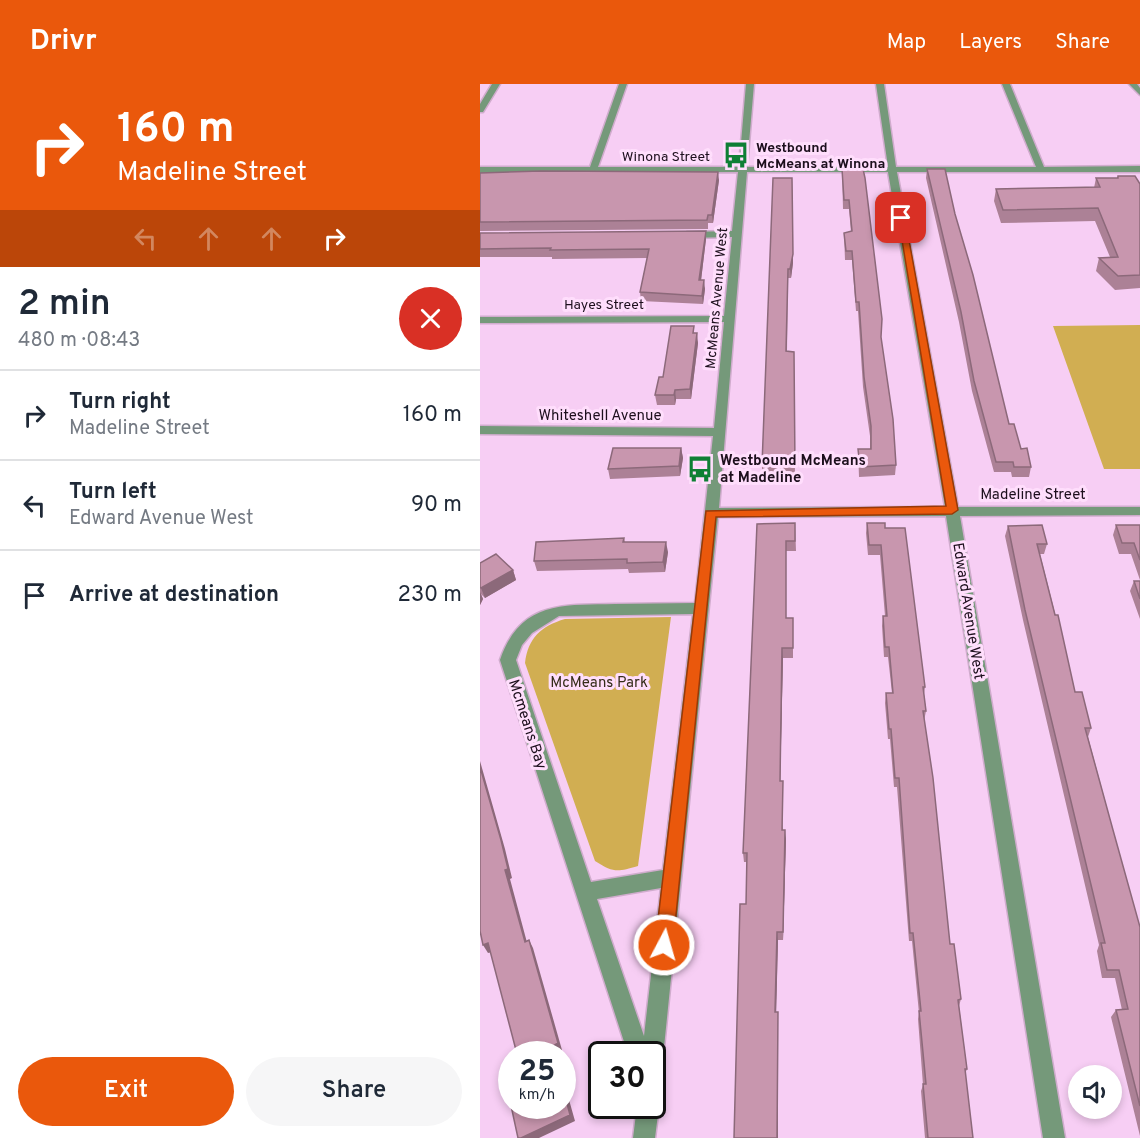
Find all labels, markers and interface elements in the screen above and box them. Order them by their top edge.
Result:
text: Drivr [30,24,97,60]
text: Map [887,29,926,56]
text: Layers [959,29,1022,56]
text: Share [1055,29,1110,56]
text: 160 m [117,104,235,157]
icon: right [18,108,96,186]
bus stop icon: Westbound McMeans at Winona [721,140,751,170]
place label: Westbound McMeans at Winona [756,140,885,173]
street label: Winona Street [622,149,710,166]
text: Madeline Street [117,156,307,190]
pin [875,192,926,243]
icon: arrive [884,201,917,234]
icon: left [129,222,162,255]
icon: ahead [192,222,225,255]
icon: ahead [255,222,288,255]
icon: right [318,222,351,255]
street label: McMeans Avenue West [703,227,732,370]
text: 2 min [18,282,111,328]
button: close [399,287,462,350]
street label: Hayes Street [564,297,644,314]
text: 480 m · 08:43 [18,328,140,354]
text: Turn right [69,389,171,416]
icon: right [18,399,51,432]
text: 160 m [403,402,462,429]
street label: Whiteshell Avenue [539,407,662,426]
text: Madeline Street [69,416,210,442]
place label: Westbound McMeans at Madeline [720,452,866,488]
bus stop icon: Westbound McMeans at Madeline [685,454,715,484]
text: Turn left [69,479,157,506]
street label: Madeline Street [980,486,1086,505]
icon: left [18,489,51,522]
text: 90 m [411,492,462,519]
text: Edward Avenue West [69,506,254,532]
street label: Edward Avenue West [947,541,988,681]
icon: arrive [18,579,51,612]
text: Arrive at destination [69,582,279,609]
text: 230 m [398,582,462,609]
park label: McMeans Park [550,674,648,693]
street label: Mcmeans Bay [503,677,550,772]
position arrow [632,913,696,977]
speed limit sign: 30 [588,1041,666,1119]
text: 25 [519,1054,555,1091]
button: Exit [18,1057,234,1126]
button: Share [246,1057,462,1126]
map controls [1068,1065,1122,1119]
button: sound [1068,1065,1122,1119]
text: km/h [519,1086,555,1105]

